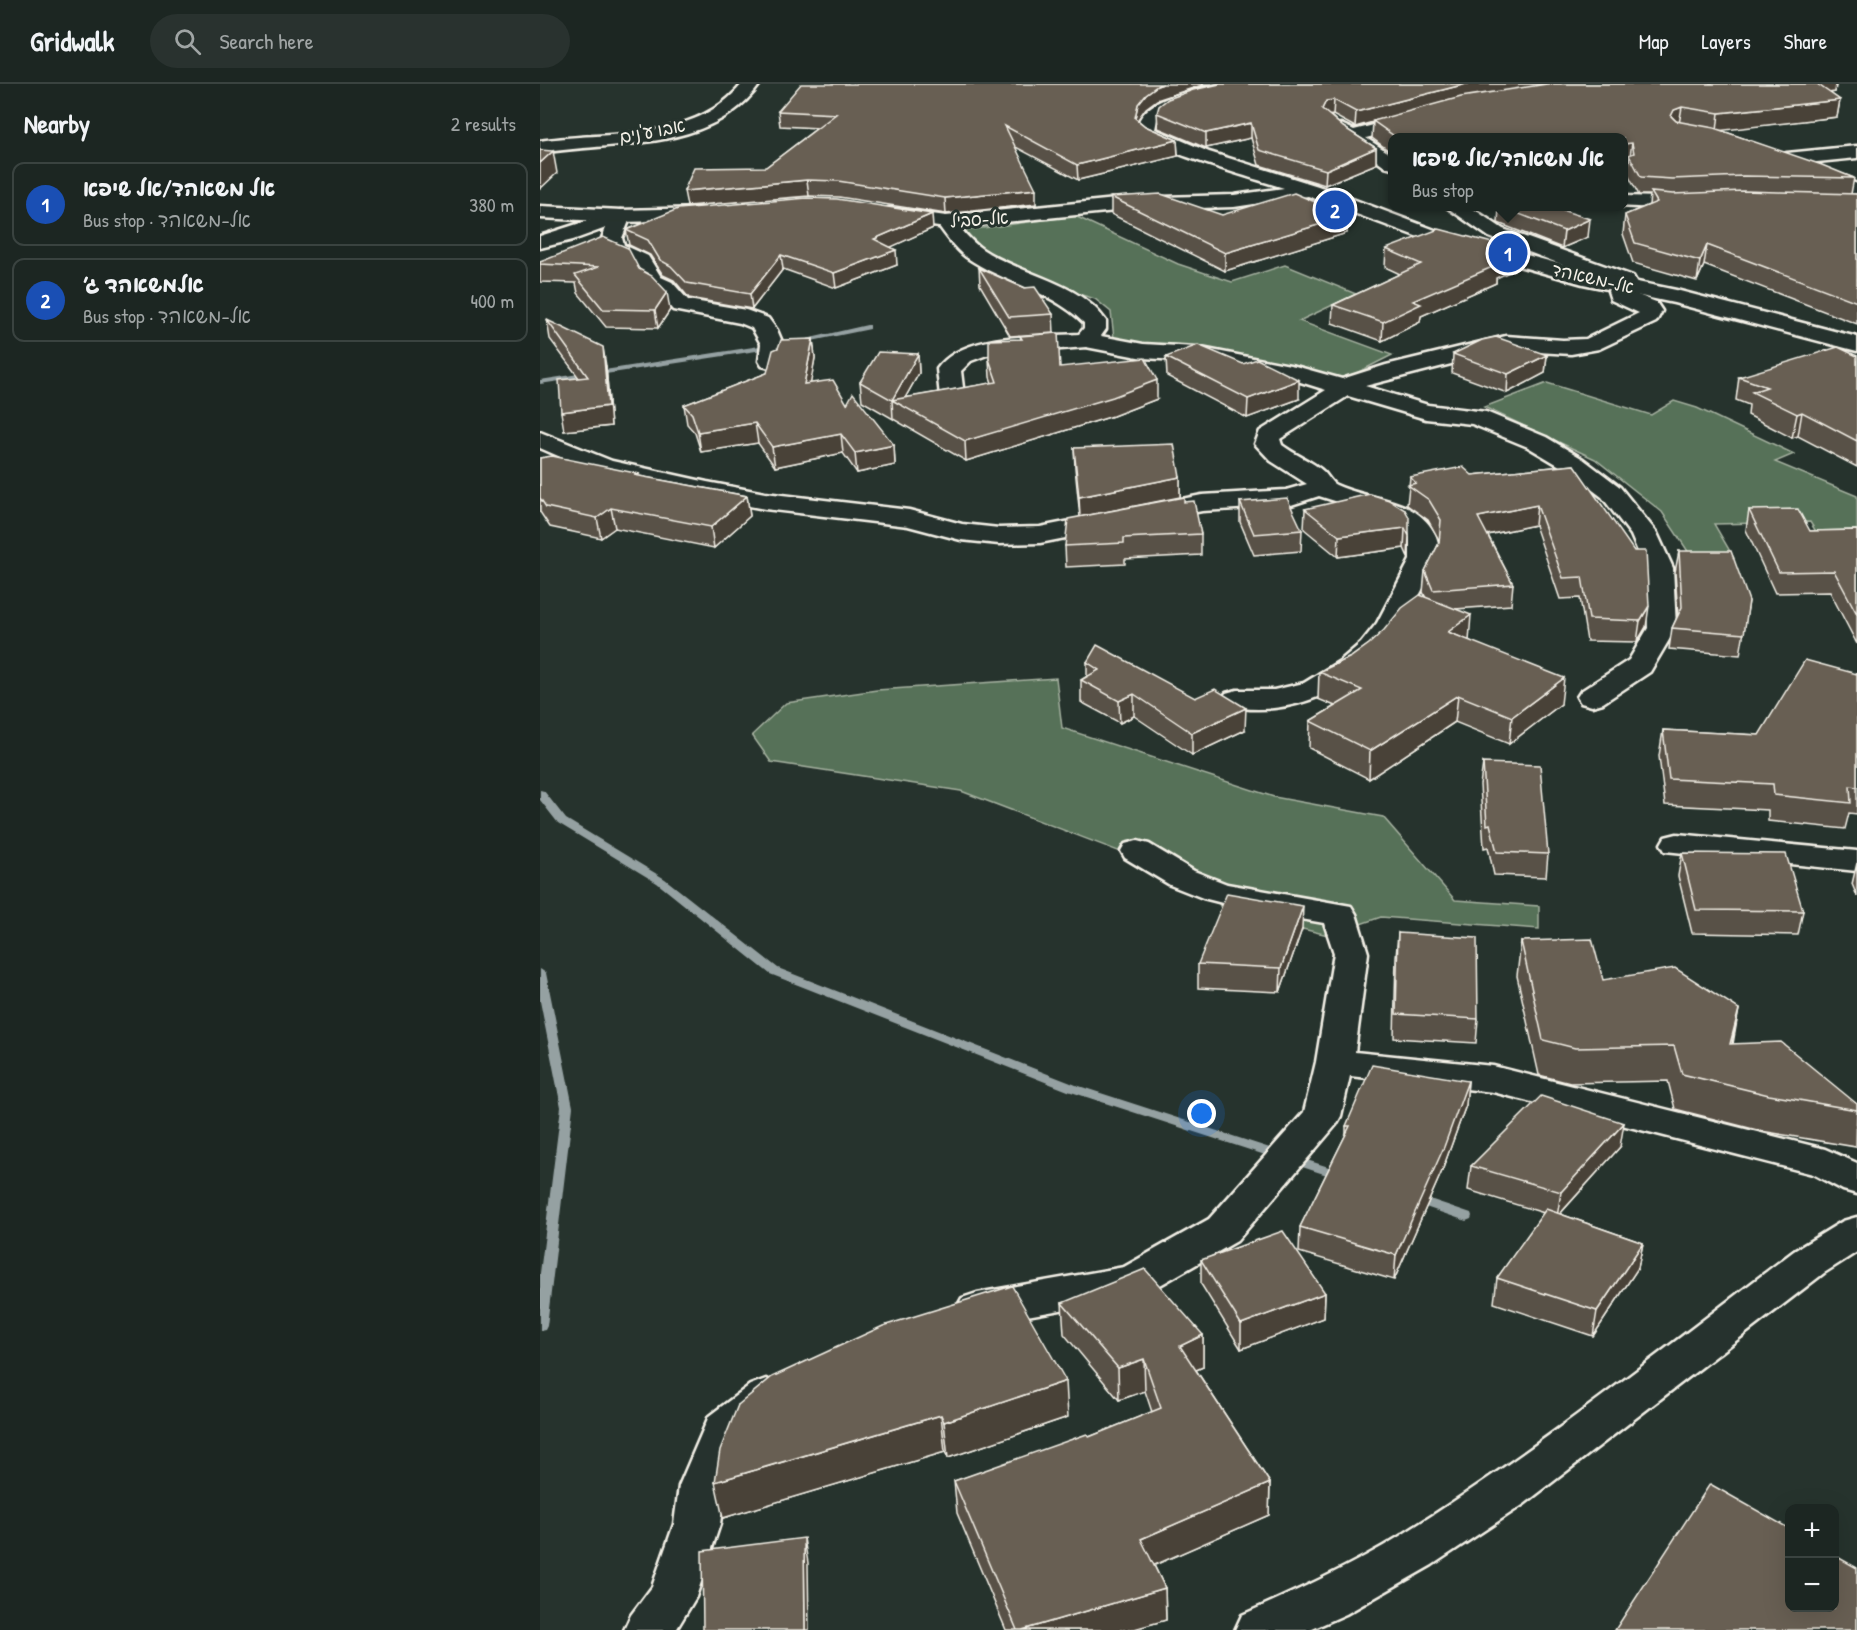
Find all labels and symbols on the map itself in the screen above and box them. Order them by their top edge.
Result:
street label: אבו ע'נים [617,112,687,150]
pin: 2 [1316,188,1354,232]
street label: אל-סביל [949,204,1009,234]
pin: 1 [1488,230,1528,276]
street label: אל-משאהד [1549,256,1637,300]
your location [1187,1099,1216,1128]

